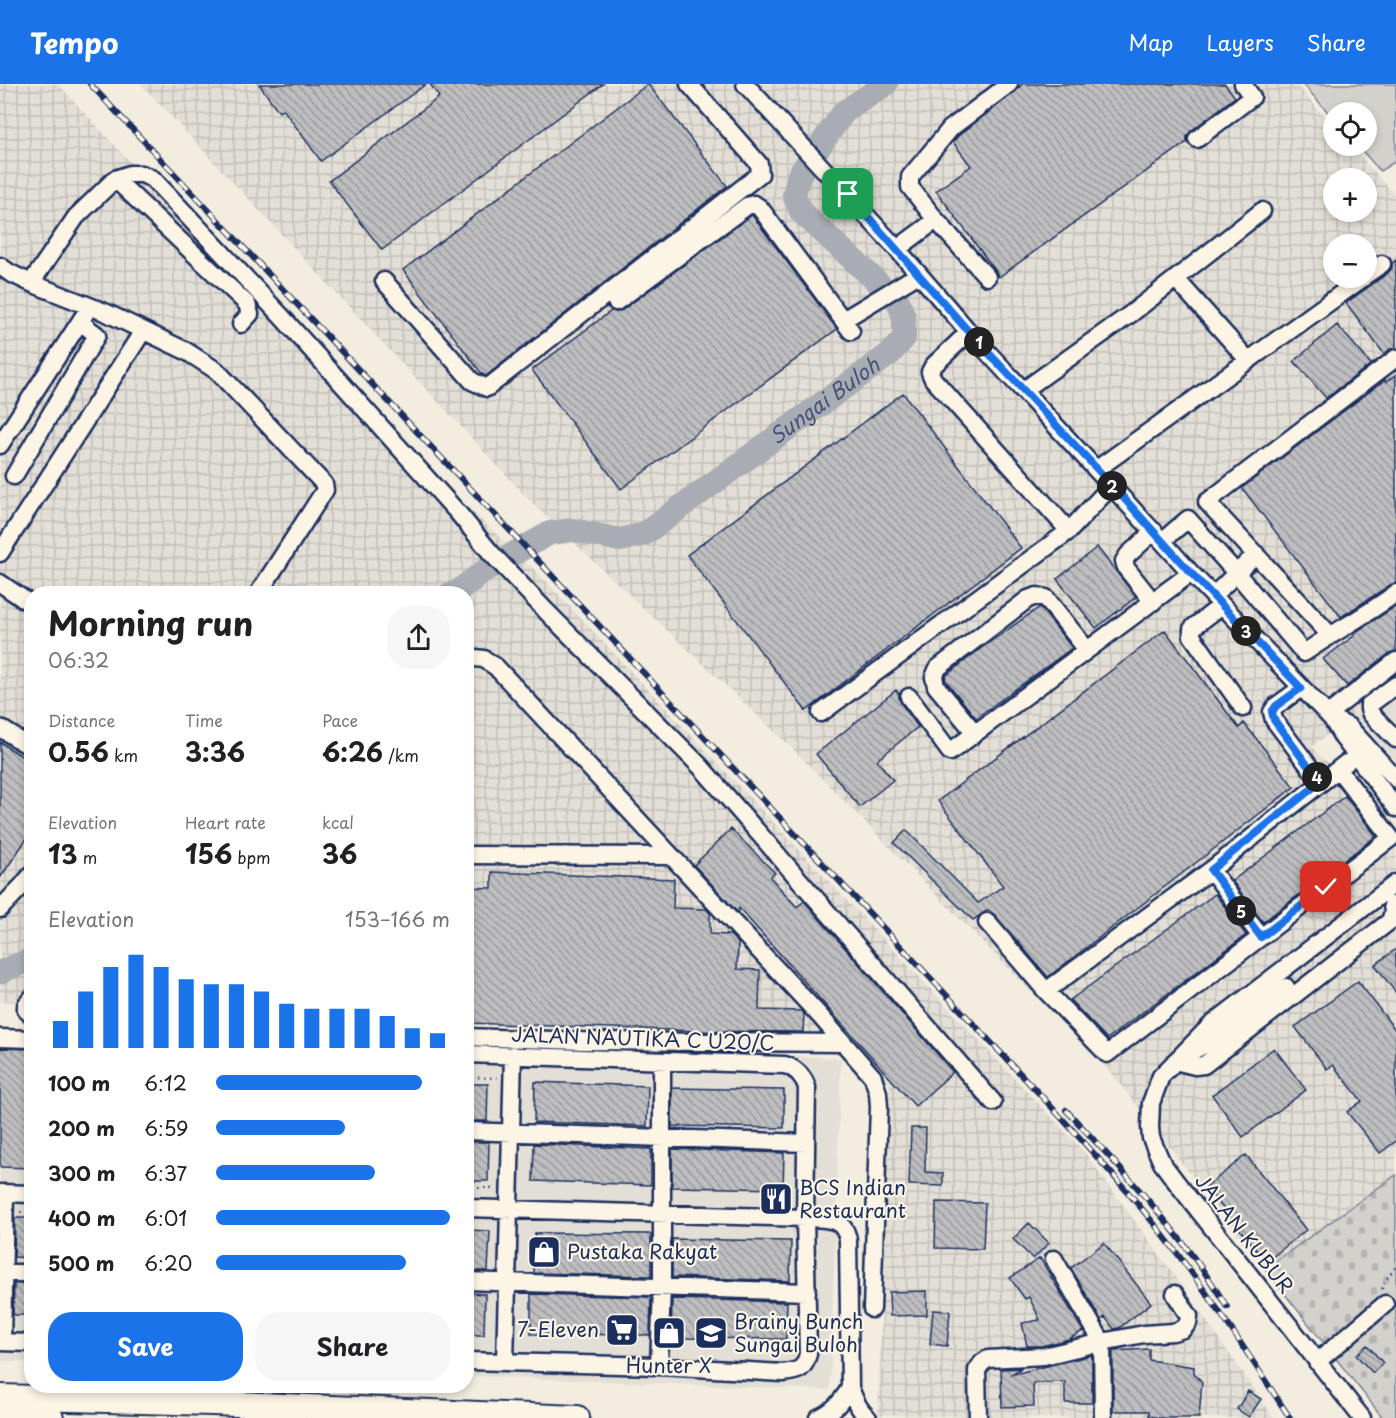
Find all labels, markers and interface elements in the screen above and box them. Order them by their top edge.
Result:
text: Tempo [30,21,118,64]
text: Map [1129,26,1173,58]
text: Layers [1206,26,1274,58]
text: Share [1307,26,1366,58]
map controls [1323,102,1377,288]
button: locate [1323,102,1377,156]
pin [822,168,873,219]
button: + [1323,168,1377,222]
icon: arrive [831,177,864,210]
button: − [1323,234,1377,288]
pin: 1 [964,327,994,357]
text: 1 [975,330,983,354]
water label: Sungai Buloh [762,348,886,451]
pin: 2 [1097,471,1127,501]
text: 2 [1106,474,1118,498]
text: Morning run [48,597,253,647]
button: share [387,606,450,669]
pin: 3 [1231,616,1261,646]
text: 3 [1241,619,1251,643]
text: 06:32 [48,645,109,675]
text: Distance [48,708,115,732]
text: Time [185,708,223,732]
text: Pace [322,708,358,732]
text: 0.56 [48,732,109,771]
text: 3:36 [185,732,245,771]
text: 6:26 [322,732,383,771]
text: km [109,743,138,767]
text: /km [383,743,419,767]
pin: 4 [1302,762,1332,792]
text: 4 [1312,765,1322,789]
text: Elevation [48,810,117,834]
text: Heart rate [185,810,266,834]
text: kcal [322,810,354,834]
text: 13 [48,834,77,873]
text: 156 [185,834,232,873]
text: 36 [322,834,357,873]
text: m [77,845,97,869]
text: bpm [232,845,271,869]
pin [1300,861,1351,912]
icon: check [1309,870,1342,903]
pin: 5 [1226,896,1256,926]
text: 5 [1236,899,1246,923]
text: Elevation [48,904,134,934]
text: 153–166 m [345,904,450,934]
street label: JALAN NAUTIKA C U20/C [511,1018,775,1058]
text: 100 m [48,1068,110,1098]
text: 6:12 [144,1068,187,1098]
text: 200 m [48,1113,115,1143]
text: 6:59 [144,1113,189,1143]
text: 300 m [48,1158,116,1188]
text: 6:37 [144,1158,187,1188]
street label: JALAN KUBUR [1188,1167,1301,1300]
place label: BCS Indian Restaurant [799,1172,906,1225]
restaurant icon: BCS Indian Restaurant [758,1181,794,1217]
text: 400 m [48,1203,116,1233]
text: 6:01 [144,1203,187,1233]
shop icon: Pustaka Rakyat [526,1234,562,1270]
place label: Pustaka Rakyat [567,1236,717,1266]
text: 500 m [48,1248,115,1278]
text: 6:20 [144,1248,192,1278]
place label: Brainy Bunch Sungai Buloh [734,1306,863,1359]
button: Save [48,1312,243,1381]
button: Share [255,1312,450,1381]
supermarket icon: 7-Eleven [604,1312,640,1348]
place label: 7-Eleven [517,1314,599,1344]
shop icon: Hunter X [651,1315,687,1351]
school or university icon: Brainy Bunch Sungai Buloh [693,1315,729,1351]
place label: Hunter X [626,1350,712,1380]

